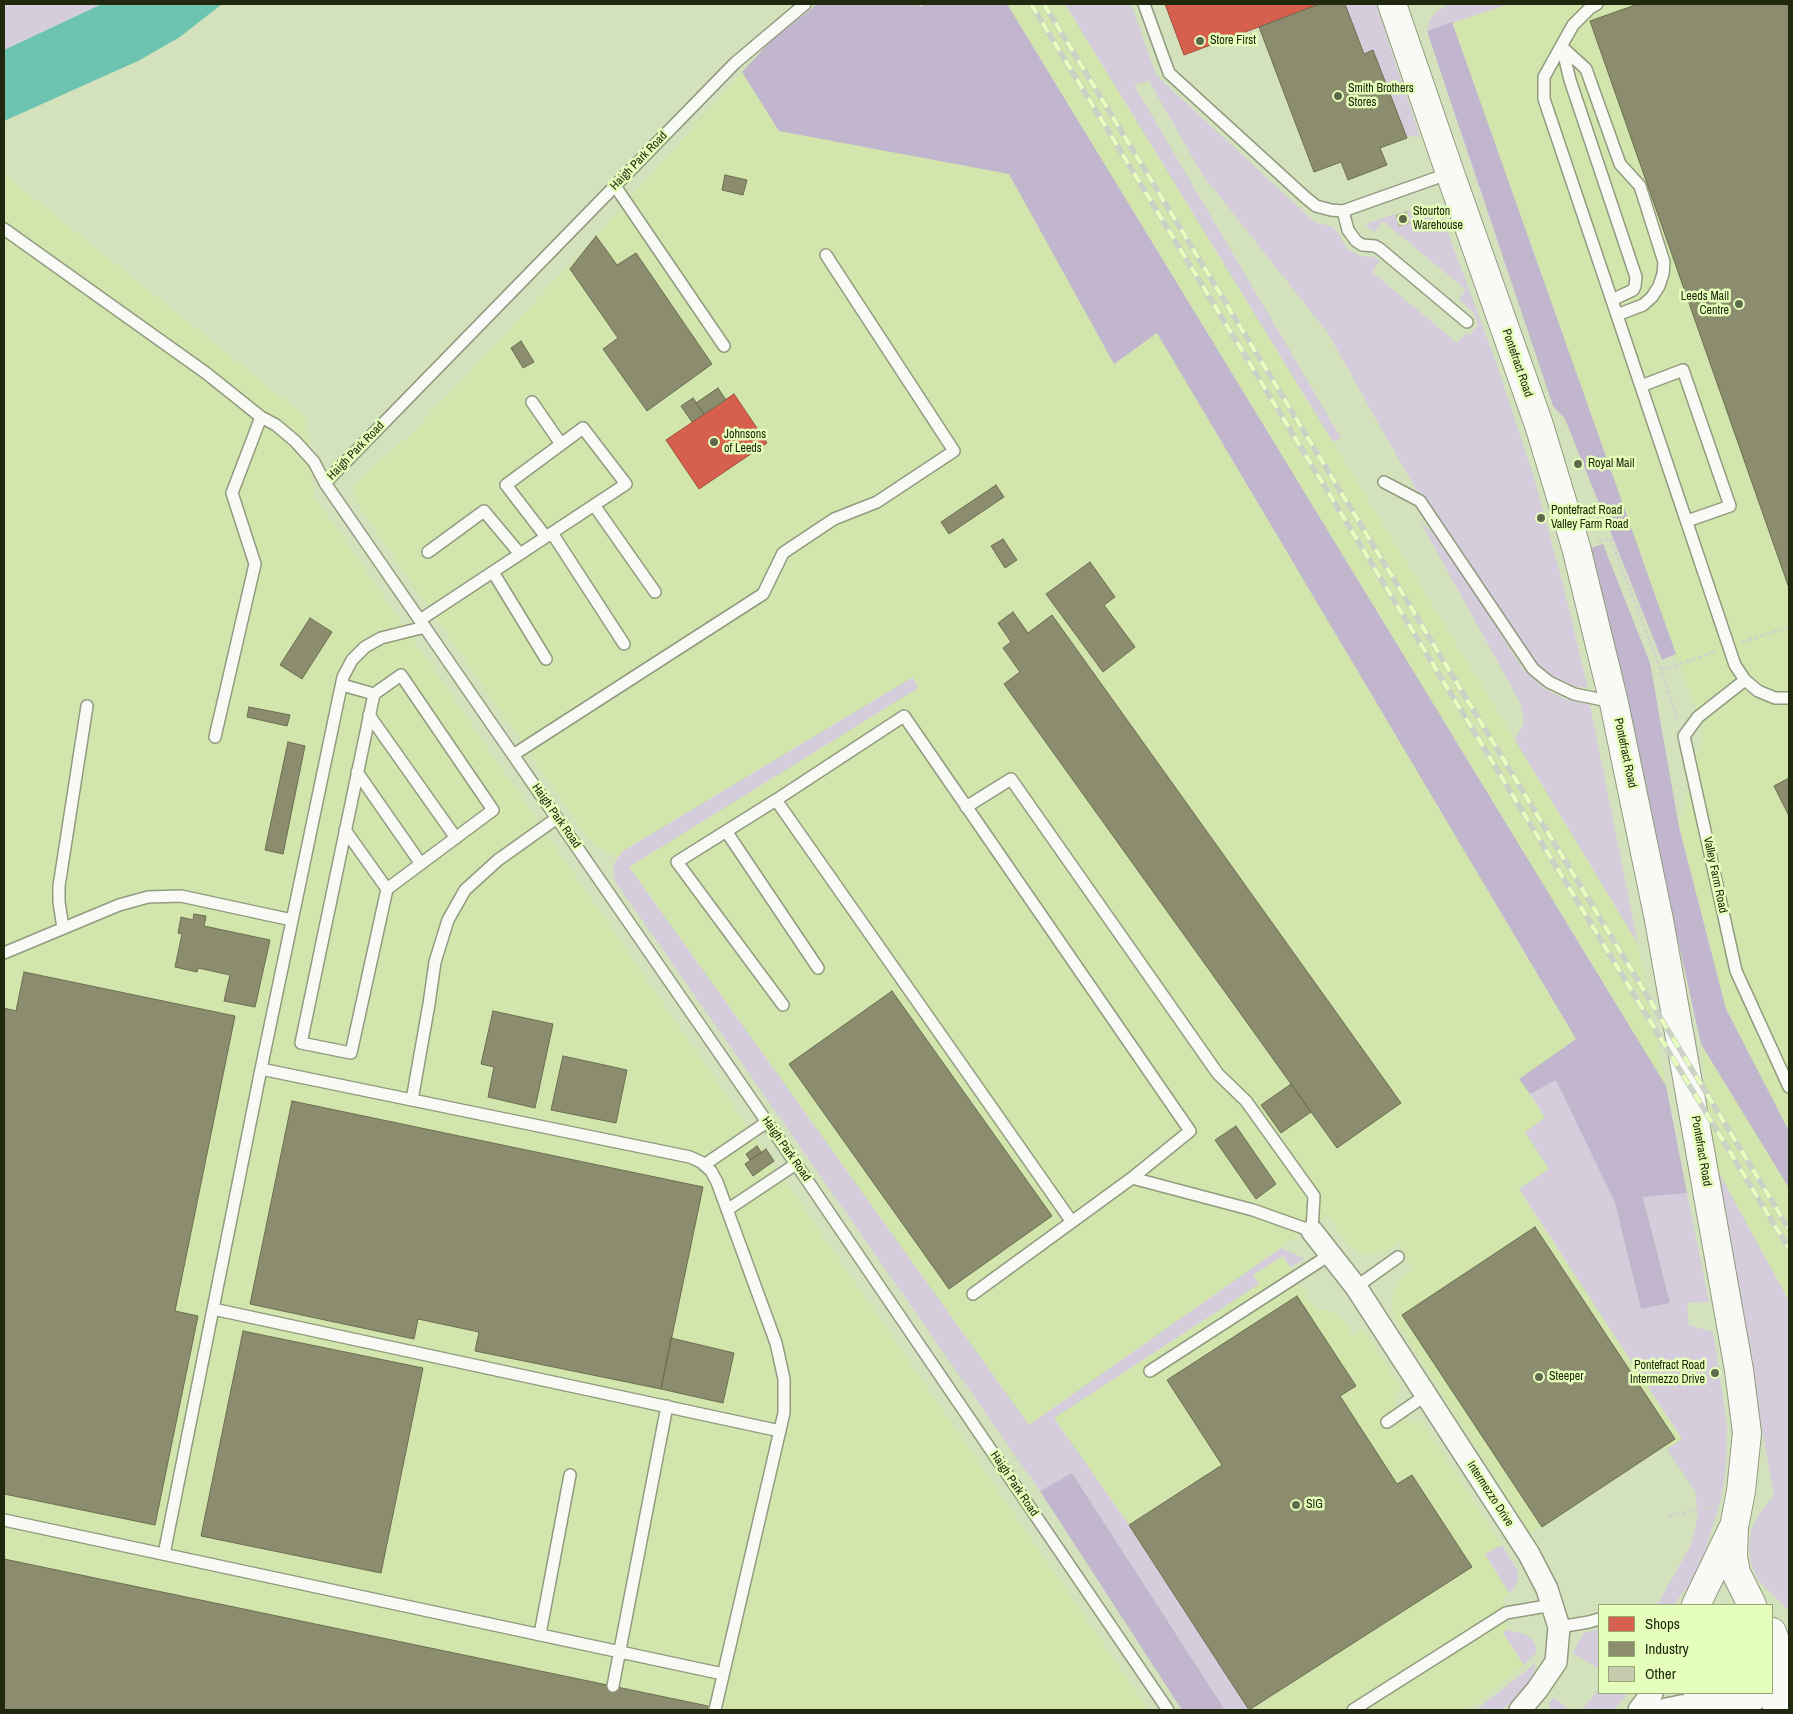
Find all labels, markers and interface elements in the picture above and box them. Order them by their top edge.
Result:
place label: Store First [1210,34,1256,48]
marker: Store First [1194,35,1206,47]
place label: Smith Brothers Stores [1348,82,1414,110]
marker: Smith Brothers Stores [1332,90,1344,102]
street label: Haigh Park Road [608,129,670,193]
place label: Stourton Warehouse [1413,205,1463,233]
marker: Stourton Warehouse [1397,213,1409,225]
place label: Leeds Mail Centre [1681,290,1729,318]
marker: Leeds Mail Centre [1733,298,1745,310]
street label: Pontefract Road [1499,327,1535,399]
street label: Haigh Park Road [325,419,387,483]
place label: Johnsons of Leeds [724,428,766,456]
marker: Johnsons of Leeds [708,436,720,448]
place label: Royal Mail [1588,457,1634,471]
marker: Royal Mail [1572,458,1584,470]
place label: Pontefract Road Valley Farm Road [1551,504,1629,532]
marker: Pontefract Road Valley Farm Road [1535,512,1547,524]
street label: Pontefract Road [1611,717,1639,789]
street label: Haigh Park Road [528,781,584,851]
street label: Valley Farm Road [1700,836,1730,914]
street label: Haigh Park Road [758,1114,814,1184]
street label: Pontefract Road [1688,1115,1714,1187]
place label: Pontefract Road Intermezzo Drive [1630,1359,1705,1387]
marker: Pontefract Road Intermezzo Drive [1709,1367,1721,1379]
place label: Steeper [1549,1370,1583,1384]
marker: Steeper [1533,1371,1545,1383]
street label: Haigh Park Road [987,1449,1041,1519]
street label: Intermezzo Drive [1464,1459,1516,1529]
place label: SIG [1306,1498,1323,1512]
marker: SIG [1290,1499,1302,1511]
legend [1598,1604,1773,1694]
text: Shops [1645,1613,1680,1634]
text: Industry [1645,1638,1689,1659]
text: Other [1645,1663,1676,1684]

